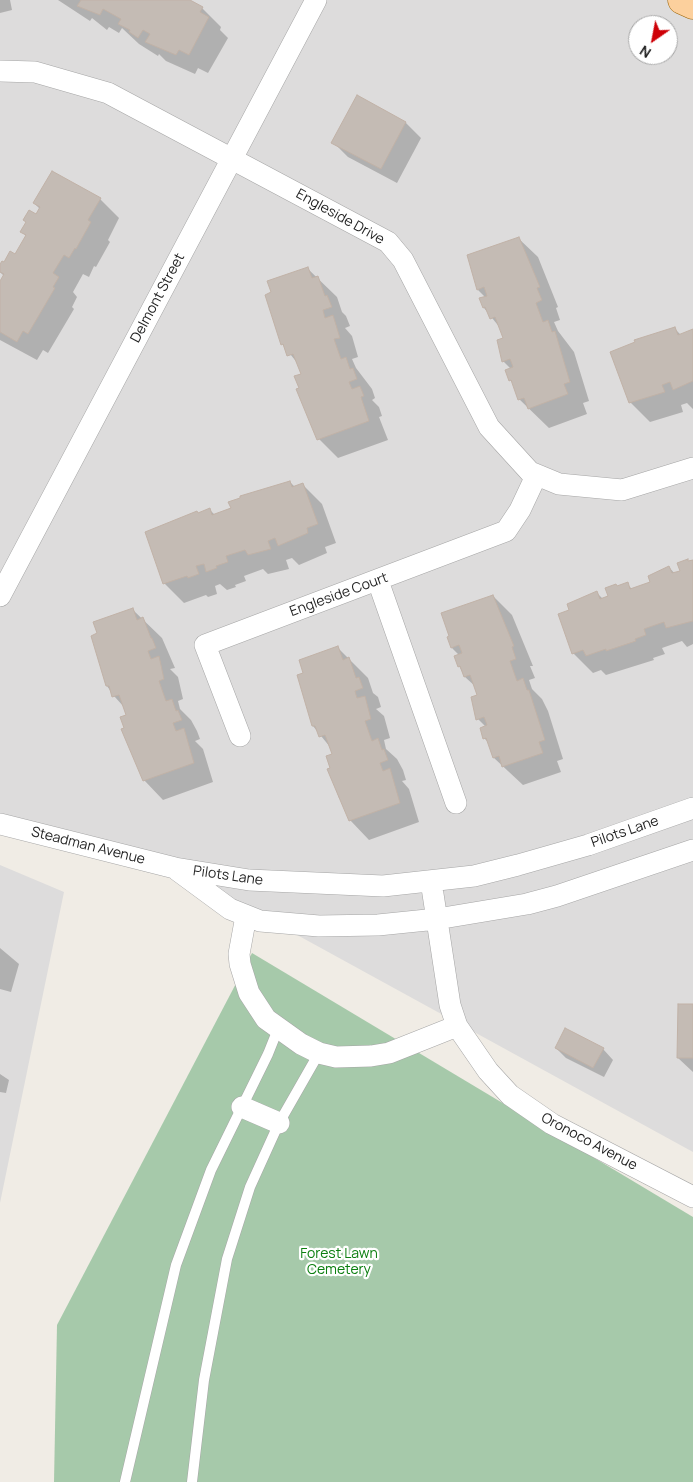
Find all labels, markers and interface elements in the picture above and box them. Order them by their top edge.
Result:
north arrow [628,15,678,65]
text: N [636,41,654,63]
street label: Engleside Drive [293,186,387,248]
street label: Delmont Street [127,250,189,346]
street label: Engleside Court [288,569,390,621]
street label: Pilots Lane [589,813,661,851]
street label: Steadman Avenue [29,824,147,868]
street label: Pilots Lane [192,863,264,889]
street label: Oronoco Avenue [538,1110,640,1174]
park label: Forest Lawn Cemetery [300,1246,378,1278]

